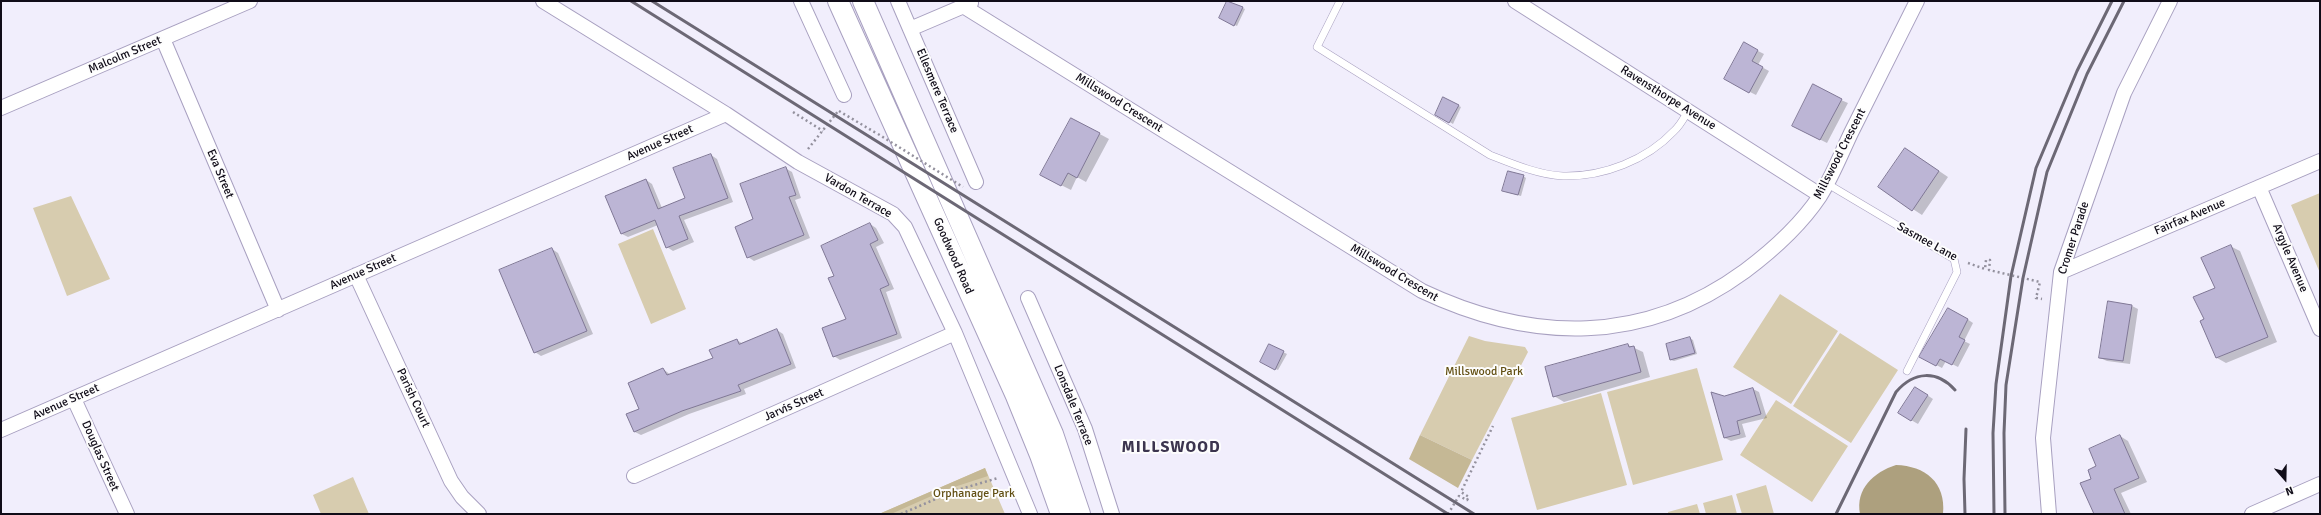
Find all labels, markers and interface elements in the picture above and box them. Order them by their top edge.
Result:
street label: Malcolm Street [86,33,164,77]
street label: Ellesmere Terrace [913,47,961,135]
street label: Ravensthorpe Avenue [1618,63,1718,133]
street label: Millswood Crescent [1073,70,1165,136]
street label: Millswood Crescent [1811,106,1869,202]
street label: Avenue Street [624,122,696,164]
street label: Eva Street [203,147,237,201]
street label: Vardon Terrace [822,171,894,221]
street label: Fairfax Avenue [2152,196,2228,238]
street label: Cromer Parade [2055,200,2093,276]
street label: Goodwood Road [930,216,976,296]
street label: Sasmee Lane [1894,219,1960,265]
street label: Argyle Avenue [2269,222,2311,294]
street label: Millswood Crescent [1347,241,1441,305]
street label: Avenue Street [327,251,399,293]
street label: Lonsdale Terrace [1050,363,1096,447]
park label: Millswood Park [1445,365,1523,379]
street label: Parish Court [393,366,433,430]
street label: Avenue Street [30,381,102,423]
street label: Jarvis Street [762,385,826,425]
street label: Douglas Street [78,418,122,494]
district label: MILLSWOOD [1121,438,1221,458]
north arrow [2265,459,2305,499]
text: N [2283,483,2295,498]
park label: Orphanage Park [933,487,1015,501]

